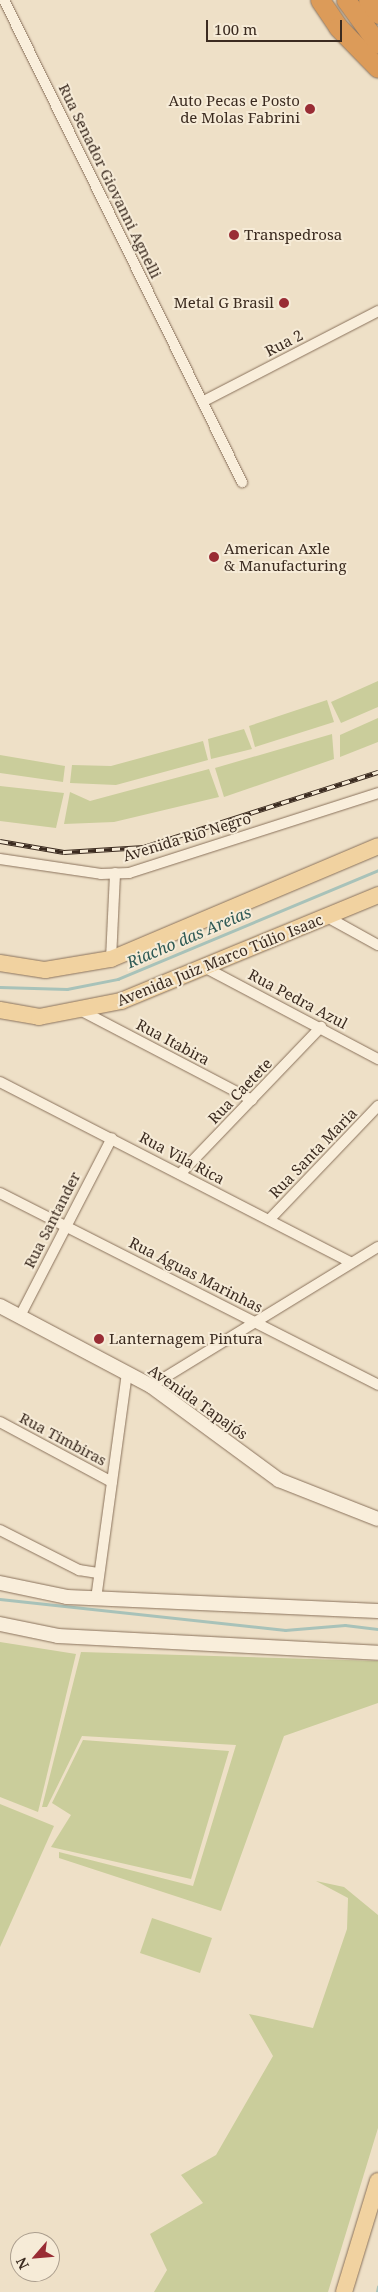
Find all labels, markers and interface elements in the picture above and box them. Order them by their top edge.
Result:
scale bar [208,10,344,42]
text: 100 m [214,19,257,39]
street label: Rua Senador Giovanni Agnelli [55,81,165,281]
place label: Auto Pecas e Posto de Molas Fabrini [168,91,300,126]
marker: Auto Pecas e Posto de Molas Fabrini [304,103,316,115]
place label: Transpedrosa [244,226,342,244]
marker: Transpedrosa [228,229,240,241]
place label: Metal G Brasil [174,294,274,312]
marker: Metal G Brasil [278,297,290,309]
street label: Rua 2 [262,326,306,360]
place label: American Axle & Manufacturing [224,539,347,574]
marker: American Axle & Manufacturing [208,551,220,563]
street label: Avenida Rio Negro [121,809,253,865]
water label: Riacho das Areias [124,902,254,972]
street label: Avenida Juiz Marco Túlio Isaac [114,910,326,1010]
street label: Rua Pedra Azul [245,965,351,1033]
street label: Rua Itabira [133,1015,213,1069]
street label: Rua Caetete [204,1055,276,1127]
street label: Rua Santa Maria [265,1104,361,1202]
street label: Rua Vila Rica [136,1128,228,1188]
street label: Rua Santander [20,1169,84,1271]
street label: Rua Águas Marinhas [126,1234,266,1316]
place label: Lanternagem Pintura [109,1330,263,1348]
marker: Lanternagem Pintura [93,1333,105,1345]
street label: Avenida Tapajós [145,1361,251,1443]
street label: Rua Timbiras [16,1409,110,1469]
north arrow [10,2232,60,2282]
text: N [11,2254,33,2273]

